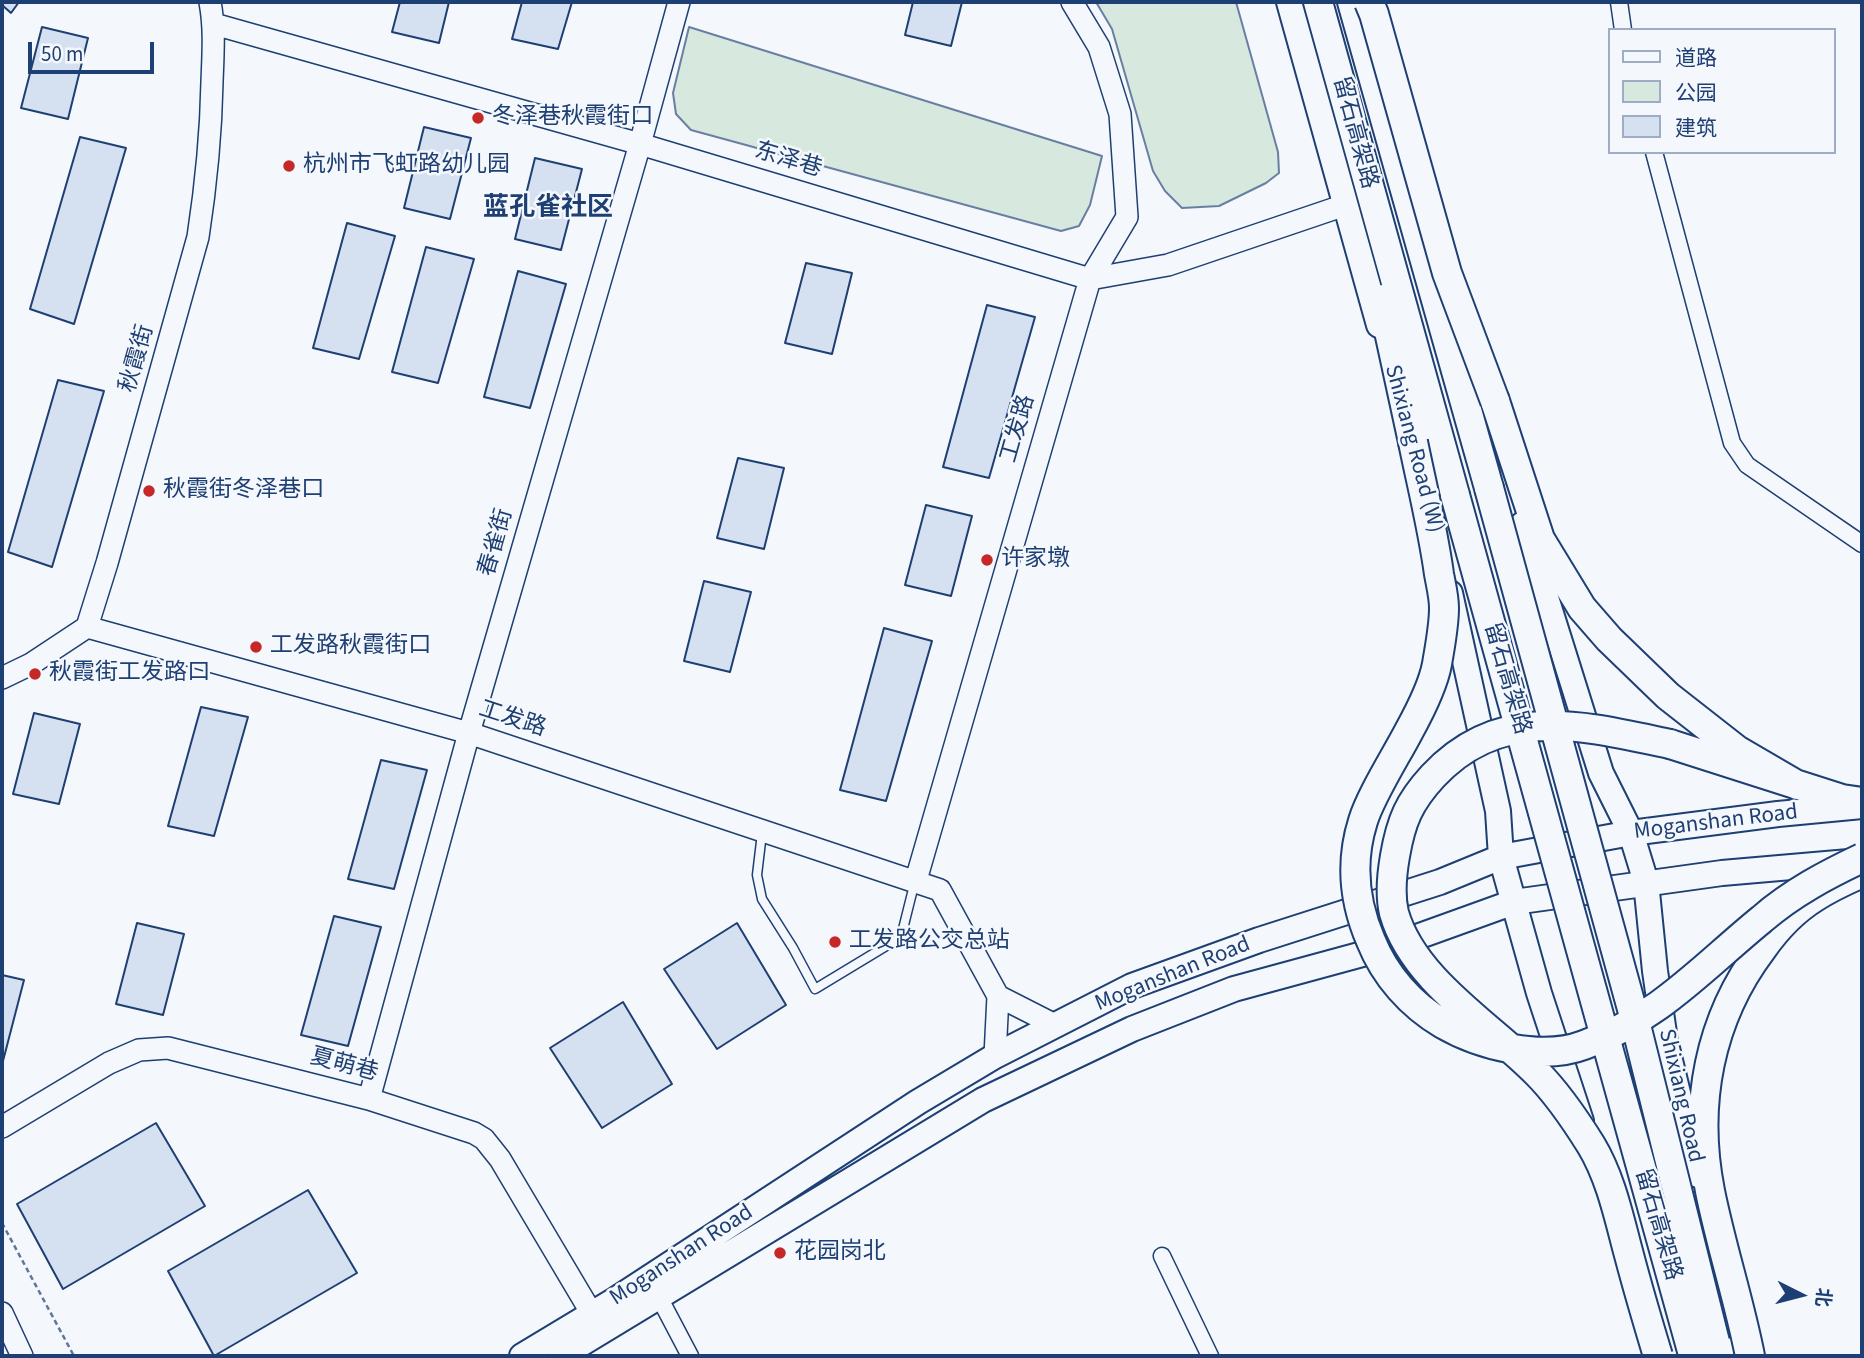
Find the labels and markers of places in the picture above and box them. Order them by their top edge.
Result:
place label: 冬泽巷秋霞街口 [492,104,653,132]
marker: 冬泽巷秋霞街口 [470,110,486,126]
place label: 杭州市飞虹路幼儿园 [303,152,510,180]
marker: 杭州市飞虹路幼儿园 [281,158,297,174]
place label: 秋霞街冬泽巷口 [163,477,324,505]
marker: 秋霞街冬泽巷口 [141,483,157,499]
place label: 许家墩 [1001,546,1070,574]
marker: 许家墩 [979,552,995,568]
place label: 工发路秋霞街口 [270,633,431,661]
marker: 工发路秋霞街口 [248,639,264,655]
place label: 秋霞街工发路口 [49,660,210,688]
marker: 秋霞街工发路口 [27,666,43,682]
place label: 工发路公交总站 [849,928,1010,956]
marker: 工发路公交总站 [827,934,843,950]
place label: 花园岗北 [794,1239,886,1267]
marker: 花园岗北 [772,1245,788,1261]

